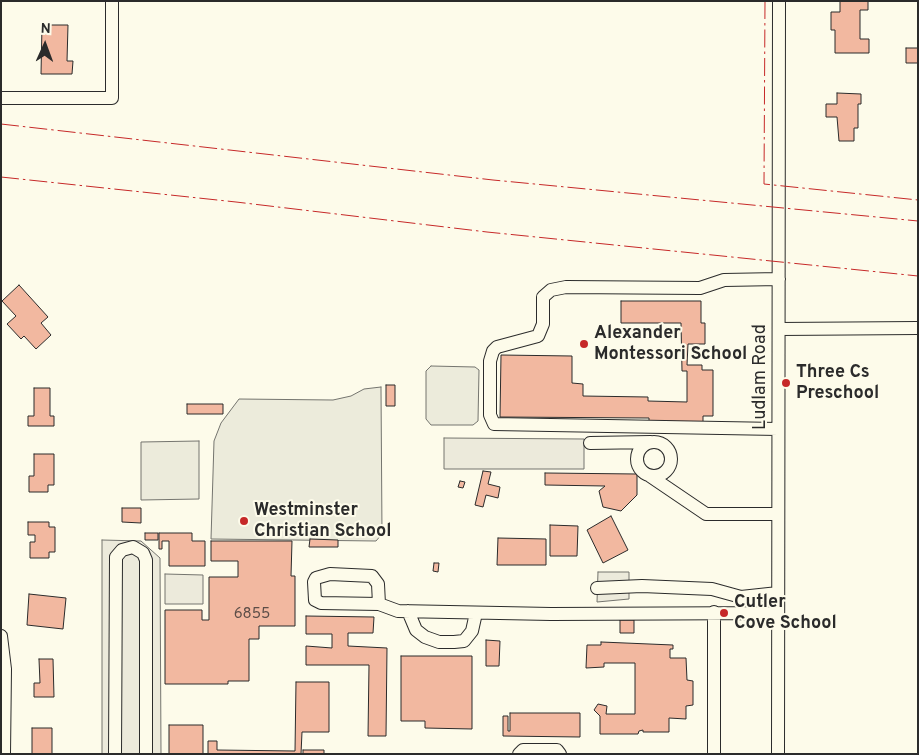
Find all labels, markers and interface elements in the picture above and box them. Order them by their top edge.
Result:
north arrow [20,20,70,70]
text: N [40,21,51,38]
place label: Alexander Montessori School [594,323,747,366]
street label: Ludlam Road [750,324,772,430]
marker: Alexander Montessori School [578,338,590,350]
place label: Three Cs Preschool [796,362,879,404]
marker: Three Cs Preschool [780,377,792,389]
place label: Westminster Christian School [254,500,391,542]
marker: Westminster Christian School [238,515,250,527]
place label: Cutler Cove School [734,592,837,634]
house number: 6855 [234,606,270,624]
marker: Cutler Cove School [718,607,730,619]

